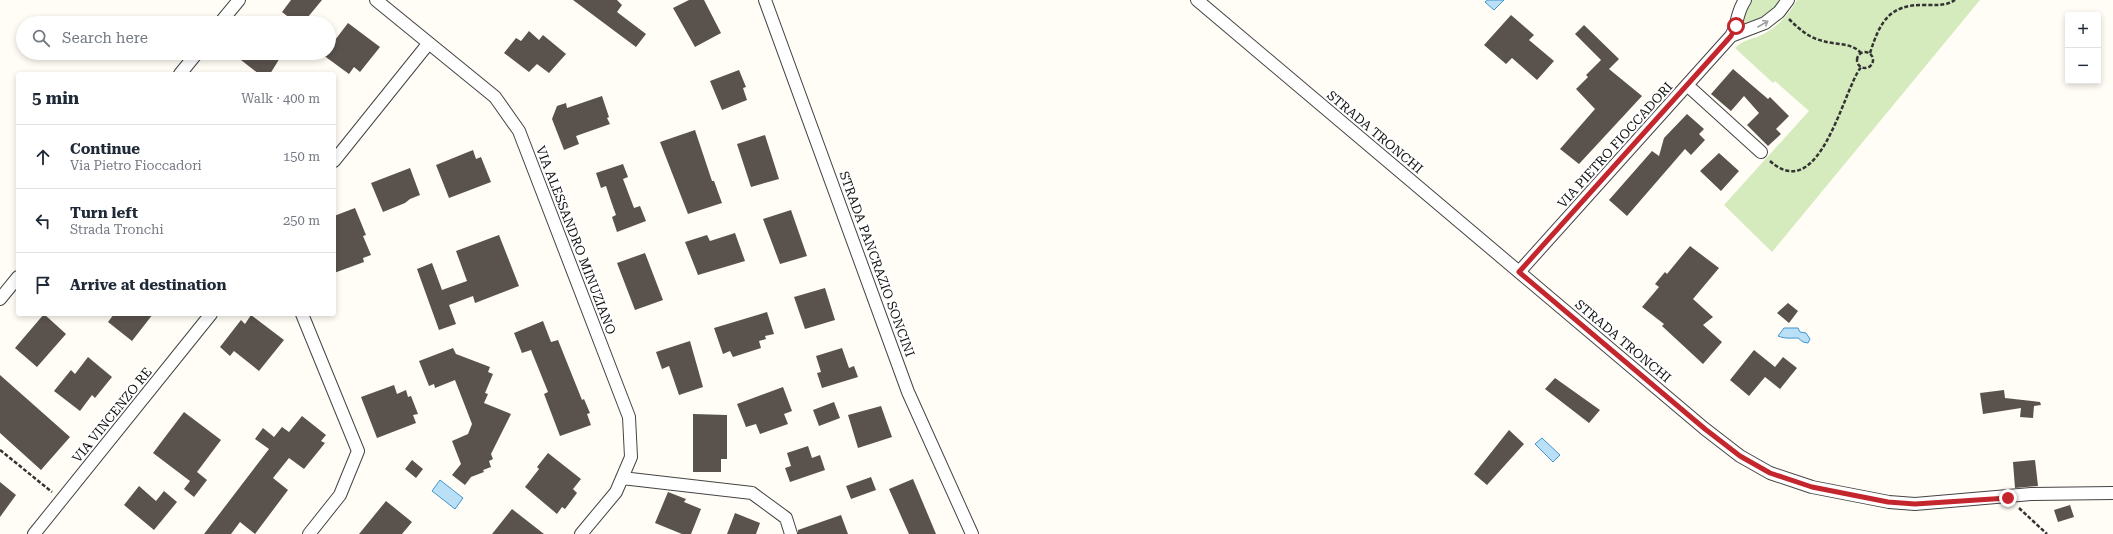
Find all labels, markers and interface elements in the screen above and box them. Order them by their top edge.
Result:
map controls [2065,12,2101,84]
button: + [2065,12,2101,48]
search box [16,16,336,60]
route start [1727,17,1745,35]
one-way arrow [1757,19,1769,27]
icon: search [30,27,52,49]
text: Search here [62,29,148,47]
button: − [2065,48,2101,84]
street label: VIA PIETRO FIOCCADORI [1555,79,1676,211]
text: 5 min [32,88,79,108]
street label: STRADA TRONCHI [1324,88,1426,177]
text: Walk · 400 m [241,91,320,106]
text: Continue [70,140,140,158]
street label: VIA ALESSANDRO MINUZIANO [533,144,619,336]
icon: ahead [32,146,54,168]
text: 150 m [283,149,320,164]
text: Via Pietro Fioccadori [70,158,202,173]
street label: STRADA PANCRAZIO SONCINI [836,169,918,359]
text: Turn left [70,204,138,222]
icon: left [32,210,54,232]
text: 250 m [283,213,320,228]
text: Strada Tronchi [70,222,164,237]
icon: arrive [32,274,54,296]
text: Arrive at destination [70,276,226,294]
street label: STRADA TRONCHI [1572,297,1674,386]
street label: VIA VINCENZO RE [69,365,155,465]
route end [1999,489,2017,507]

